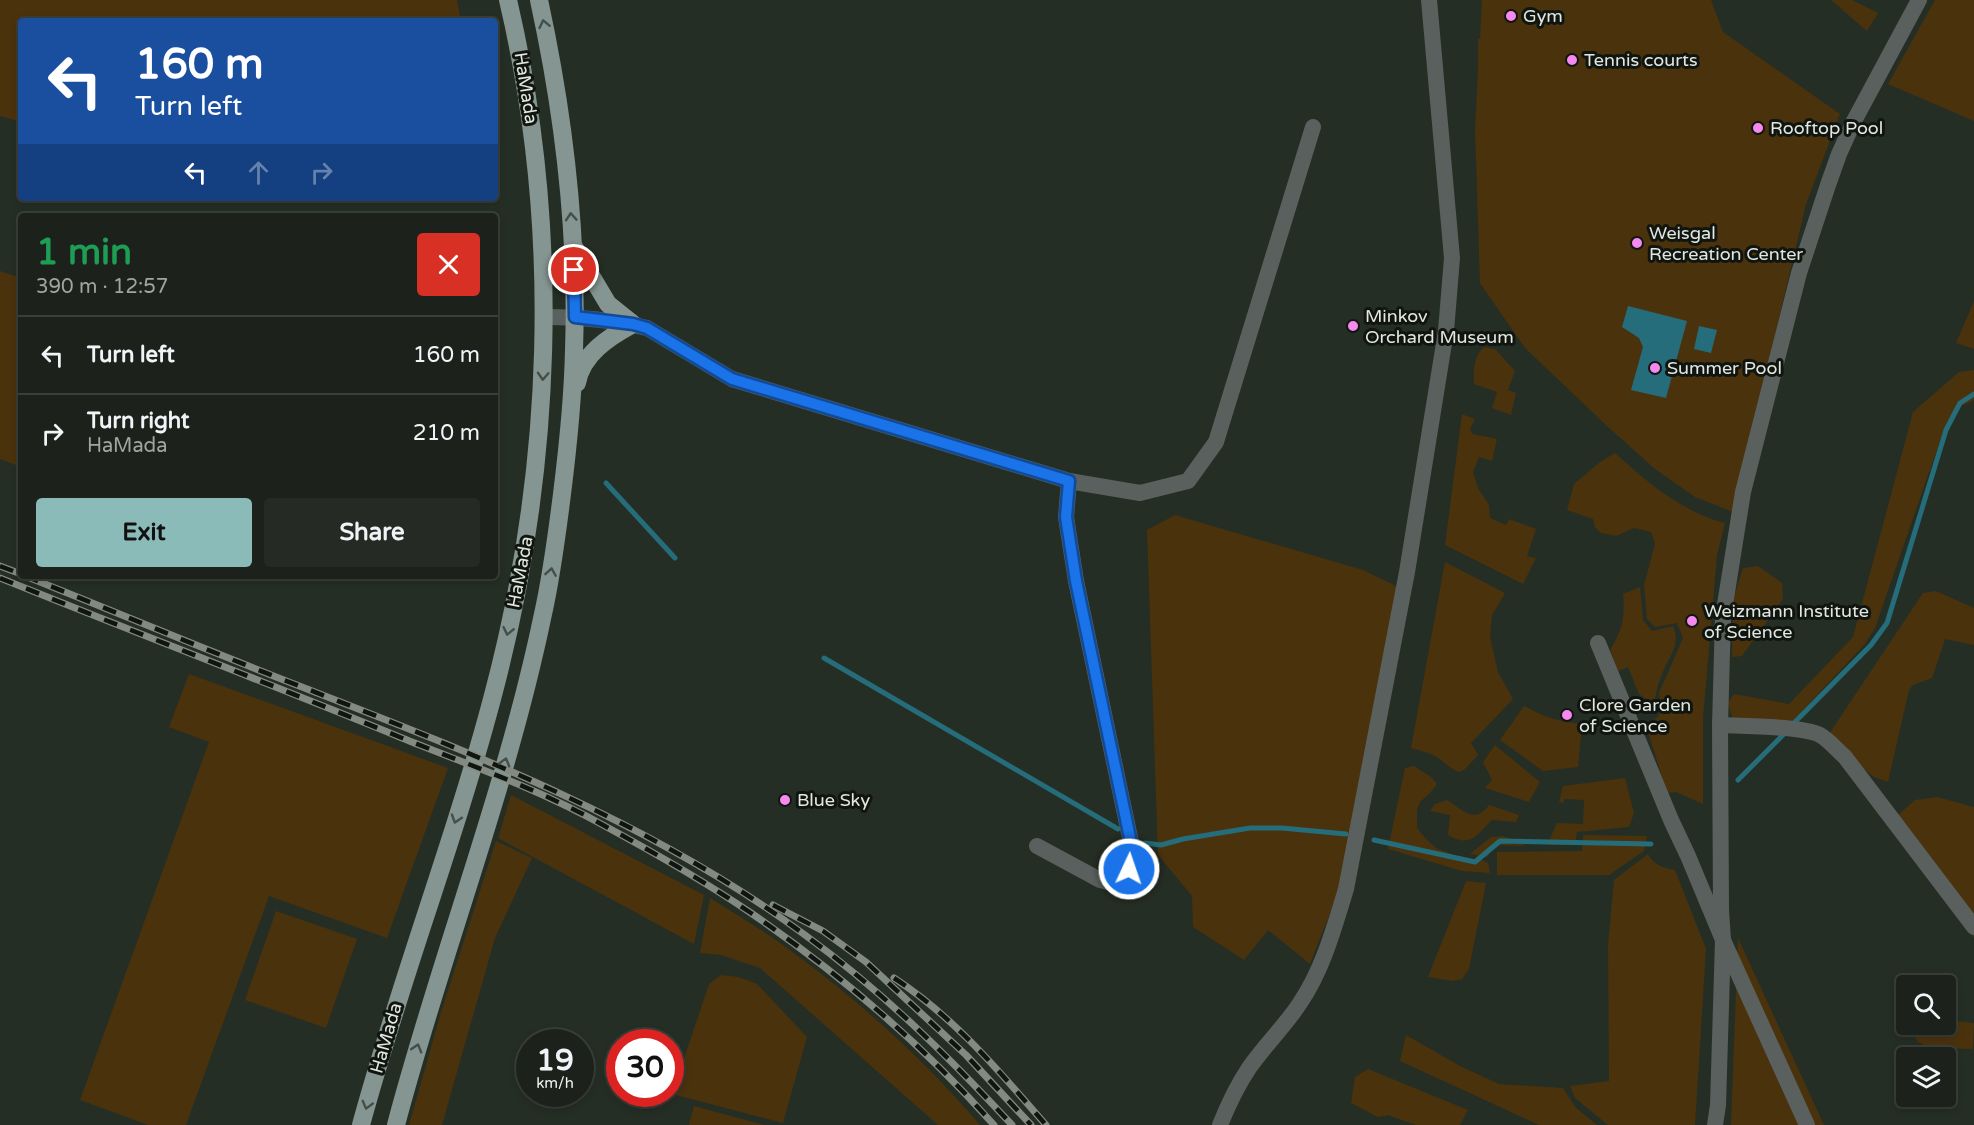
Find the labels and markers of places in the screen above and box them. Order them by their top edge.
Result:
place label: Gym [1523,5,1563,27]
marker: Gym [1504,9,1518,23]
place label: Tennis courts [1584,49,1698,71]
marker: Tennis courts [1565,53,1579,67]
place label: Rooftop Pool [1770,117,1883,139]
marker: Rooftop Pool [1751,121,1765,135]
place label: Weisgal Recreation Center [1649,222,1803,265]
marker: Weisgal Recreation Center [1630,236,1644,250]
pin [548,244,599,295]
place label: Minkov Orchard Museum [1365,305,1514,348]
marker: Minkov Orchard Museum [1346,319,1360,333]
place label: Summer Pool [1667,357,1782,379]
marker: Summer Pool [1648,361,1662,375]
place label: Weizmann Institute of Science [1704,600,1869,643]
marker: Weizmann Institute of Science [1685,614,1699,628]
place label: Clore Garden of Science [1579,694,1691,737]
marker: Clore Garden of Science [1560,708,1574,722]
place label: Blue Sky [797,789,870,811]
marker: Blue Sky [778,793,792,807]

